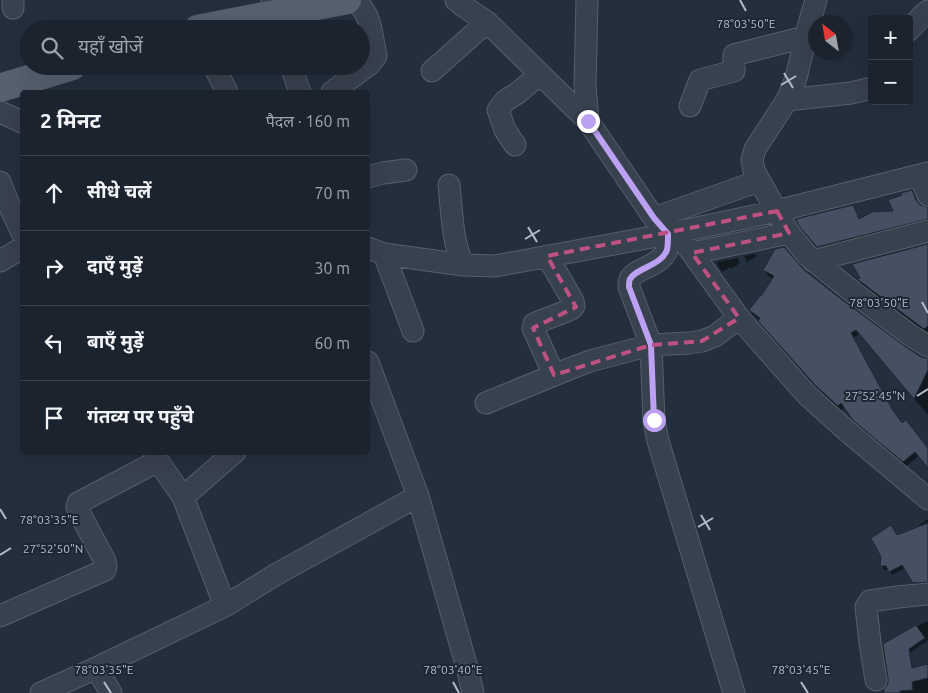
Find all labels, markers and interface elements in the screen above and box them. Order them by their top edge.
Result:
north arrow [808,15,853,60]
map controls [868,15,913,105]
button: + [868,15,913,60]
text: 78°03'50"E [717,17,776,30]
search box [20,20,370,75]
icon: search [38,34,66,62]
text: यहाँ खोजें [78,35,143,57]
button: − [868,60,913,105]
text: 2 मिनट [40,108,101,132]
route end [577,110,600,133]
text: पैदल · 160 m [266,112,350,130]
icon: ahead [40,179,68,207]
text: सीधे चलें [87,180,151,202]
text: 70 m [314,184,350,202]
icon: right [40,254,68,282]
text: दाएँ मुड़ें [87,255,143,277]
text: 30 m [314,259,350,277]
text: 78°03'50"E [850,296,909,309]
icon: left [40,329,68,357]
text: बाएँ मुड़ें [87,330,144,352]
text: 60 m [314,334,350,352]
text: 27°52'45"N [845,389,905,402]
icon: arrive [40,404,68,432]
text: गंतव्य पर पहुँचे [87,405,194,427]
route start [643,409,666,432]
text: 78°03'35"E [20,513,79,526]
text: 27°52'50"N [23,542,83,555]
text: 78°03'35"E [75,663,134,676]
text: 78°03'40"E [424,663,483,676]
text: 78°03'45"E [772,663,831,676]

